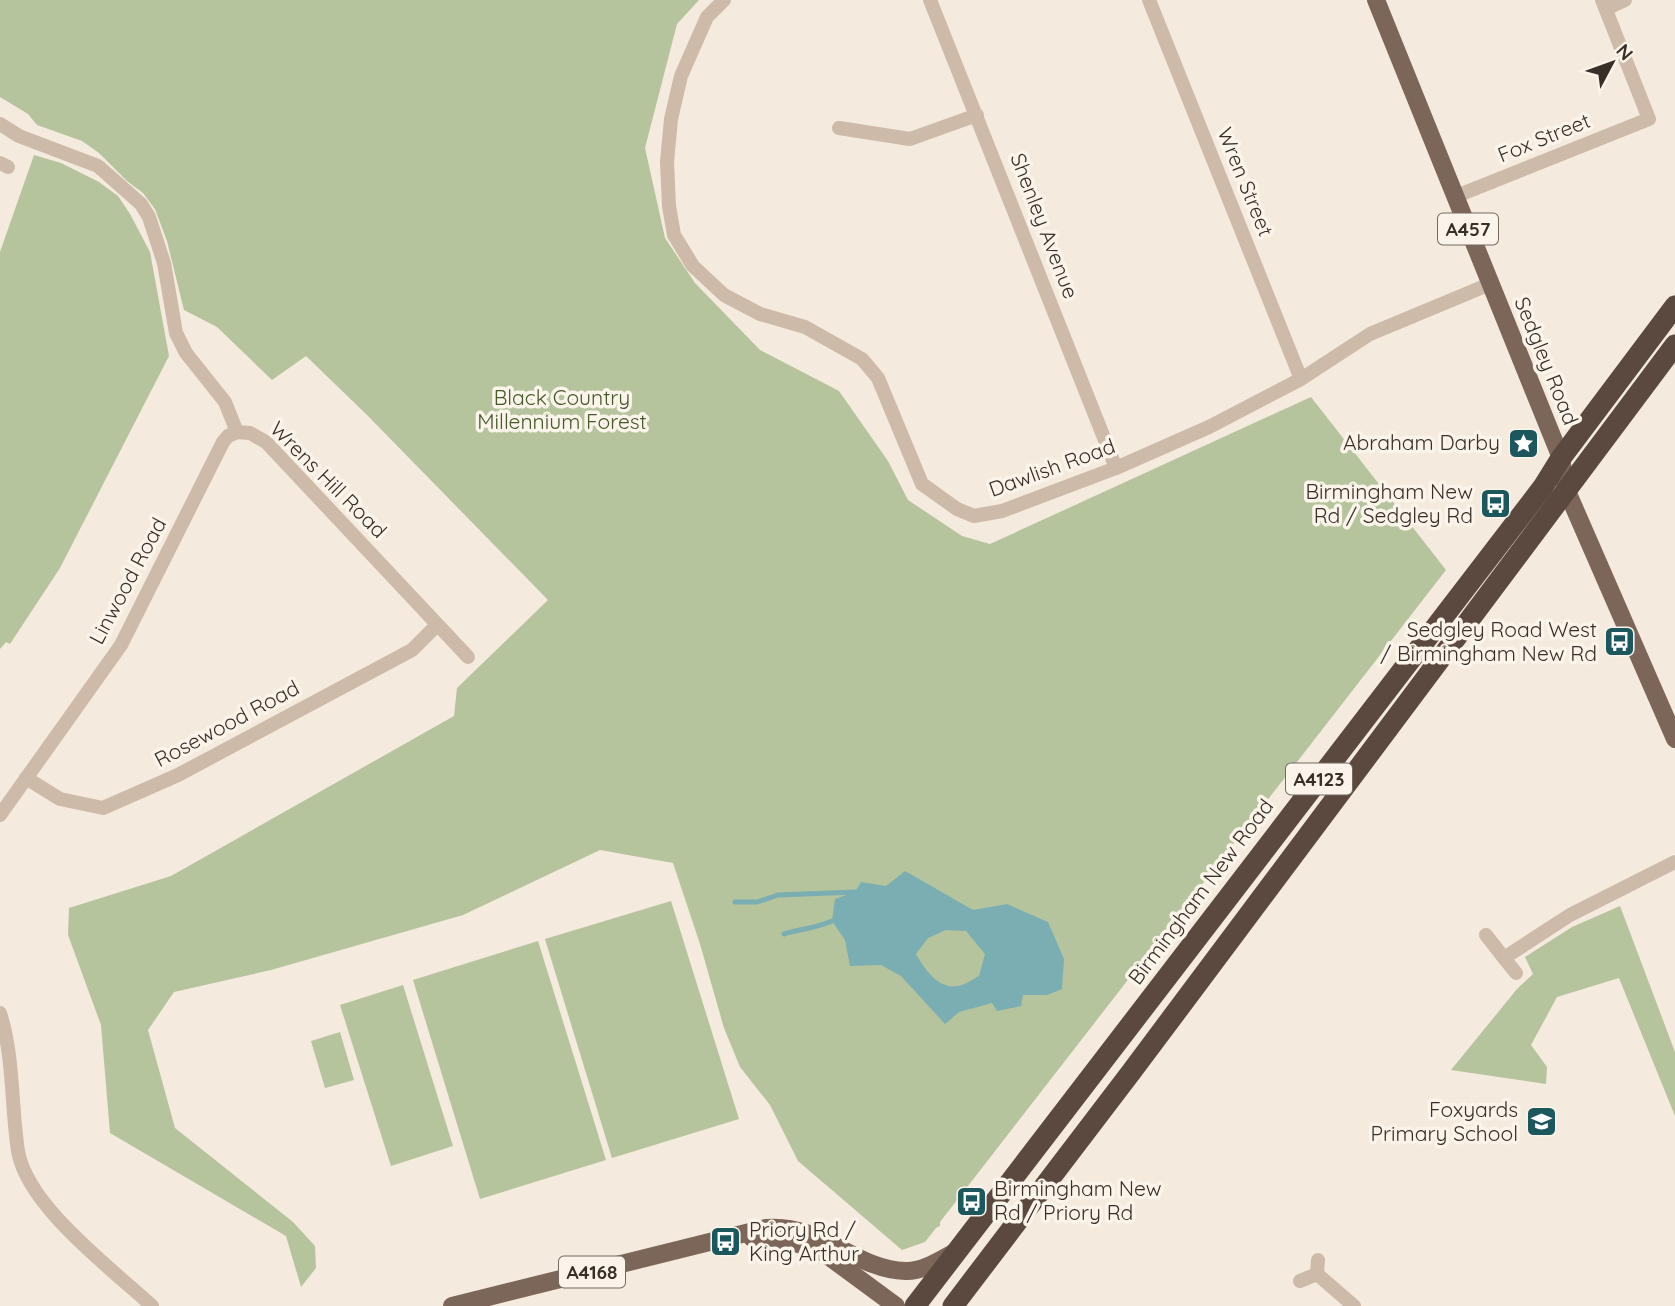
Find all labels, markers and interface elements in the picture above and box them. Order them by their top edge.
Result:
north arrow [1577,28,1647,98]
text: N [1611,39,1638,65]
street label: Fox Street [1494,107,1594,167]
street label: Wren Street [1212,123,1280,240]
street label: Shenley Avenue [1005,149,1085,302]
road number: A457 [1438,214,1498,244]
street label: Sedgley Road [1509,293,1584,428]
park label: Black Country Millennium Forest [477,384,647,434]
street label: Wrens Hill Road [265,415,393,543]
place icon: Abraham Darby [1506,426,1540,460]
place label: Abraham Darby [1343,429,1500,455]
street label: Dawlish Road [985,432,1118,502]
place label: Birmingham New Rd / Sedgley Rd [1305,478,1473,528]
bus stop icon: Birmingham New Rd / Sedgley Rd [1479,487,1513,521]
street label: Linwood Road [83,513,171,648]
place label: Sedgley Road West / Birmingham New Rd [1380,616,1597,666]
bus stop icon: Sedgley Road West / Birmingham New Rd [1603,625,1637,659]
street label: Rosewood Road [150,674,303,772]
road number: A4123 [1286,764,1352,794]
street label: Birmingham New Road [1122,794,1278,989]
place label: Foxyards Primary School [1370,1096,1518,1146]
school or university icon: Foxyards Primary School [1524,1105,1558,1139]
place label: Birmingham New Rd / Priory Rd [994,1175,1162,1225]
bus stop icon: Birmingham New Rd / Priory Rd [954,1184,988,1218]
place label: Priory Rd / King Arthur [749,1216,859,1266]
bus stop icon: Priory Rd / King Arthur [709,1225,743,1259]
road number: A4168 [559,1256,625,1288]

